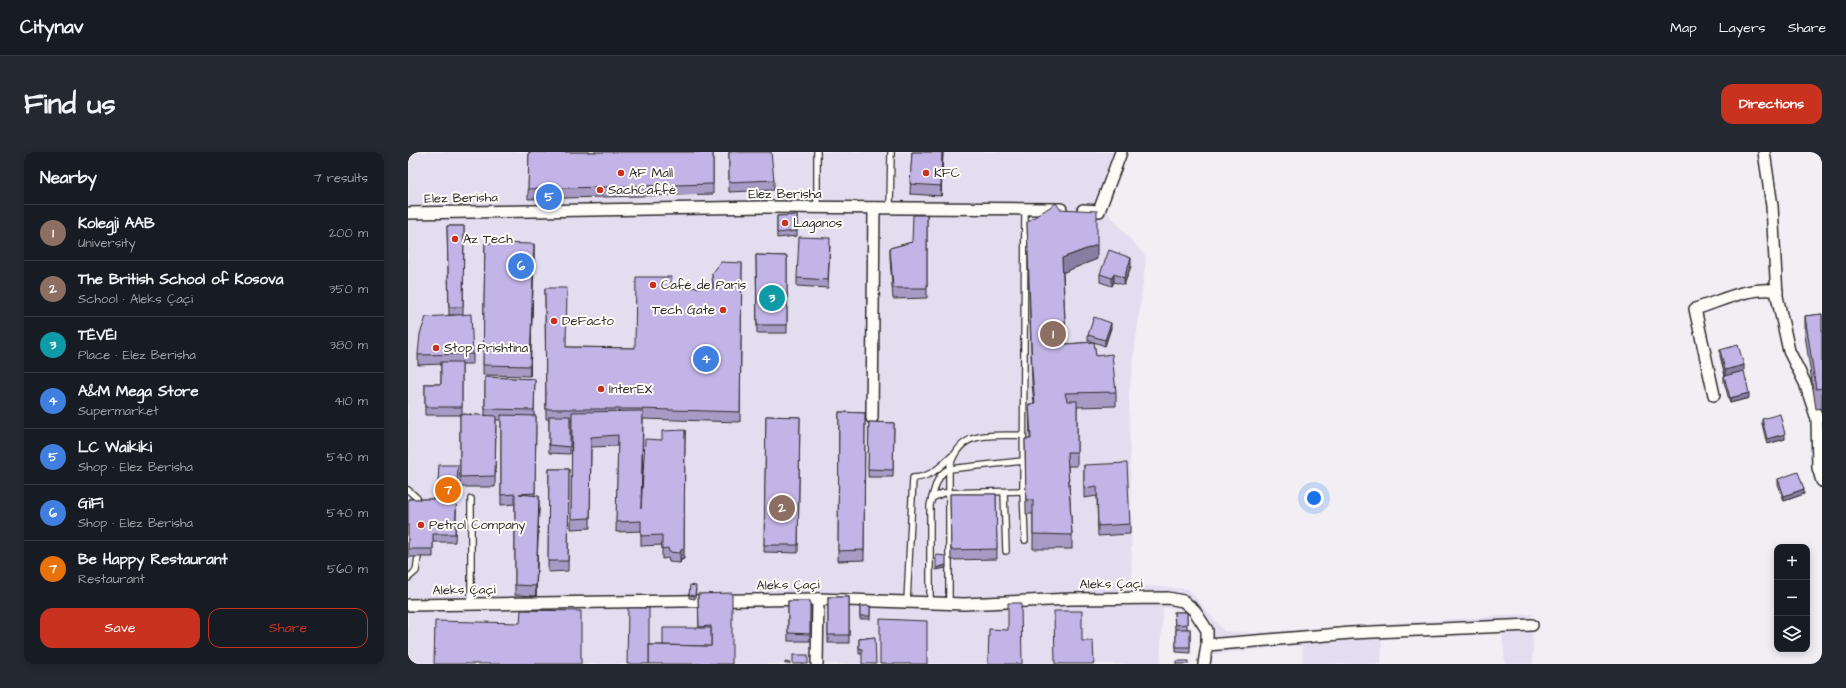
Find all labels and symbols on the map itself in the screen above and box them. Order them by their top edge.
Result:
place label: AF Mall [629,164,673,182]
place label: KFC [934,164,960,182]
marker: AF Mall [616,168,626,178]
marker: KFC [921,168,931,178]
place label: SachCaffé [608,181,676,199]
pin: 5 [536,182,562,212]
marker: SachCaffé [595,185,605,195]
street label: Elez Berisha [748,185,822,203]
street label: Elez Berisha [424,188,498,208]
place label: Laganos [793,214,843,233]
marker: Laganos [780,218,790,228]
place label: Az Tech [463,230,513,248]
marker: Az Tech [450,234,460,244]
pin: 6 [508,251,534,281]
place label: Café de Paris [661,276,747,294]
marker: Café de Paris [648,280,658,290]
pin: 3 [759,283,785,313]
place label: Tech Gate [652,301,715,319]
marker: Tech Gate [718,305,728,315]
place label: DeFacto [562,312,615,330]
marker: DeFacto [549,316,559,326]
pin: 1 [1040,319,1066,349]
place label: Stop Prishtina [444,339,528,357]
marker: Stop Prishtina [431,343,441,353]
pin: 4 [693,344,719,374]
place label: InterEX [609,380,653,398]
marker: InterEX [596,384,606,394]
pin: 7 [435,475,461,505]
your location [1304,488,1324,508]
pin: 2 [769,493,795,523]
place label: Petrol Company [429,516,525,535]
marker: Petrol Company [416,520,426,530]
street label: Aleks Çaçi [1079,574,1143,594]
street label: Aleks Çaçi [756,575,820,595]
street label: Aleks Çaçi [432,580,496,600]

